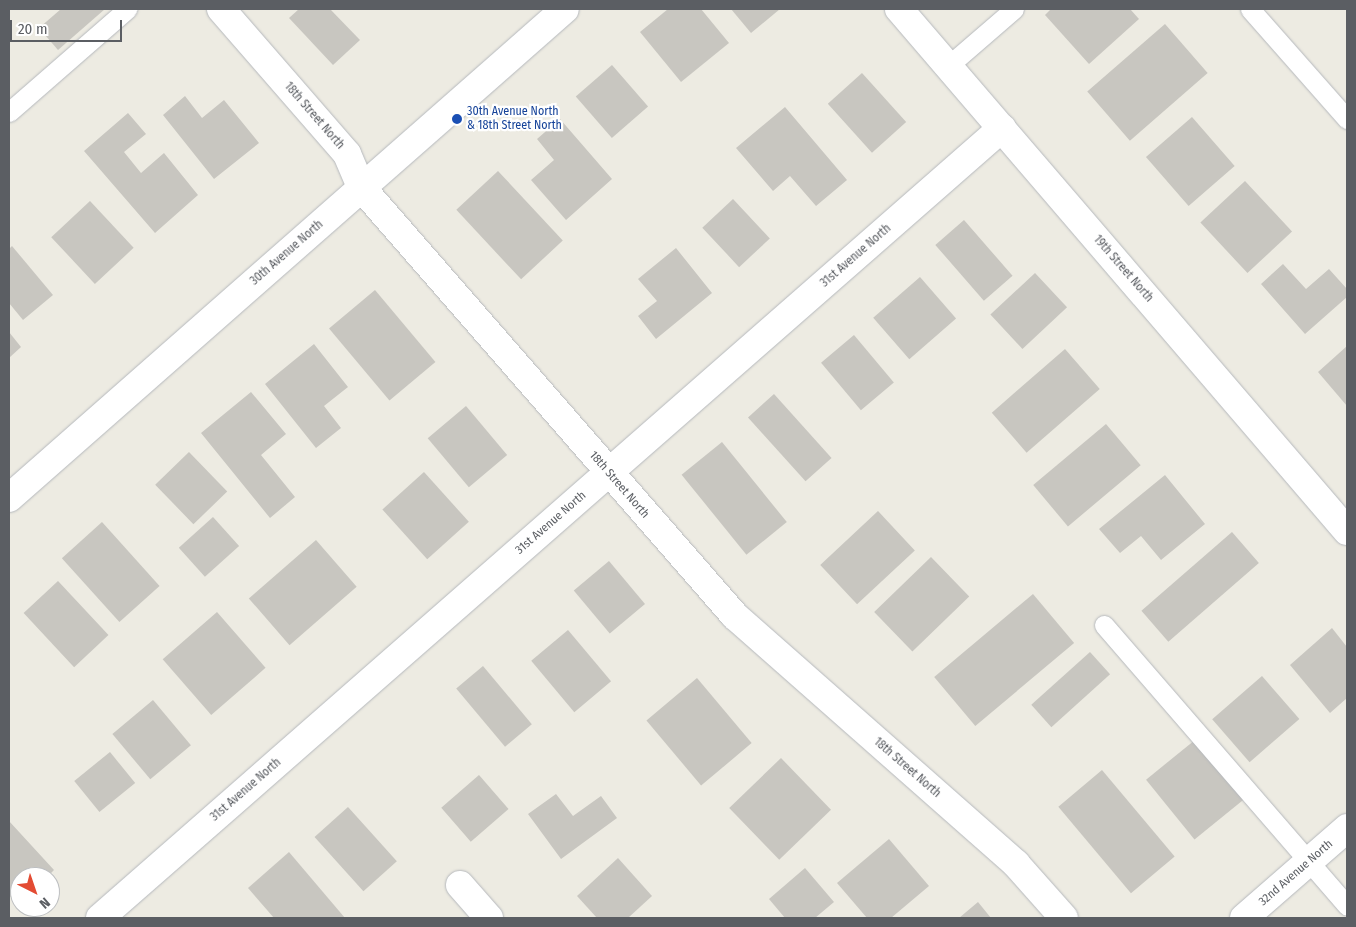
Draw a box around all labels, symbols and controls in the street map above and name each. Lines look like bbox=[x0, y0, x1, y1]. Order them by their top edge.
scale bar bbox=[12, 10, 125, 42]
text: 20 m bbox=[18, 20, 48, 38]
street label: 18th Street North bbox=[281, 80, 347, 152]
place label: 30th Avenue North & 18th Street North bbox=[467, 105, 562, 133]
marker: 30th Avenue North & 18th Street North bbox=[451, 113, 463, 125]
street label: 30th Avenue North bbox=[248, 218, 326, 288]
street label: 31st Avenue North bbox=[818, 222, 894, 290]
street label: 19th Street North bbox=[1090, 233, 1156, 305]
street label: 18th Street North bbox=[586, 449, 652, 521]
street label: 31st Avenue North bbox=[513, 489, 589, 557]
street label: 18th Street North bbox=[871, 735, 943, 801]
street label: 31st Avenue North bbox=[208, 756, 284, 824]
street label: 32nd Avenue North bbox=[1256, 837, 1336, 909]
north arrow bbox=[10, 867, 60, 917]
text: N bbox=[36, 894, 53, 912]

